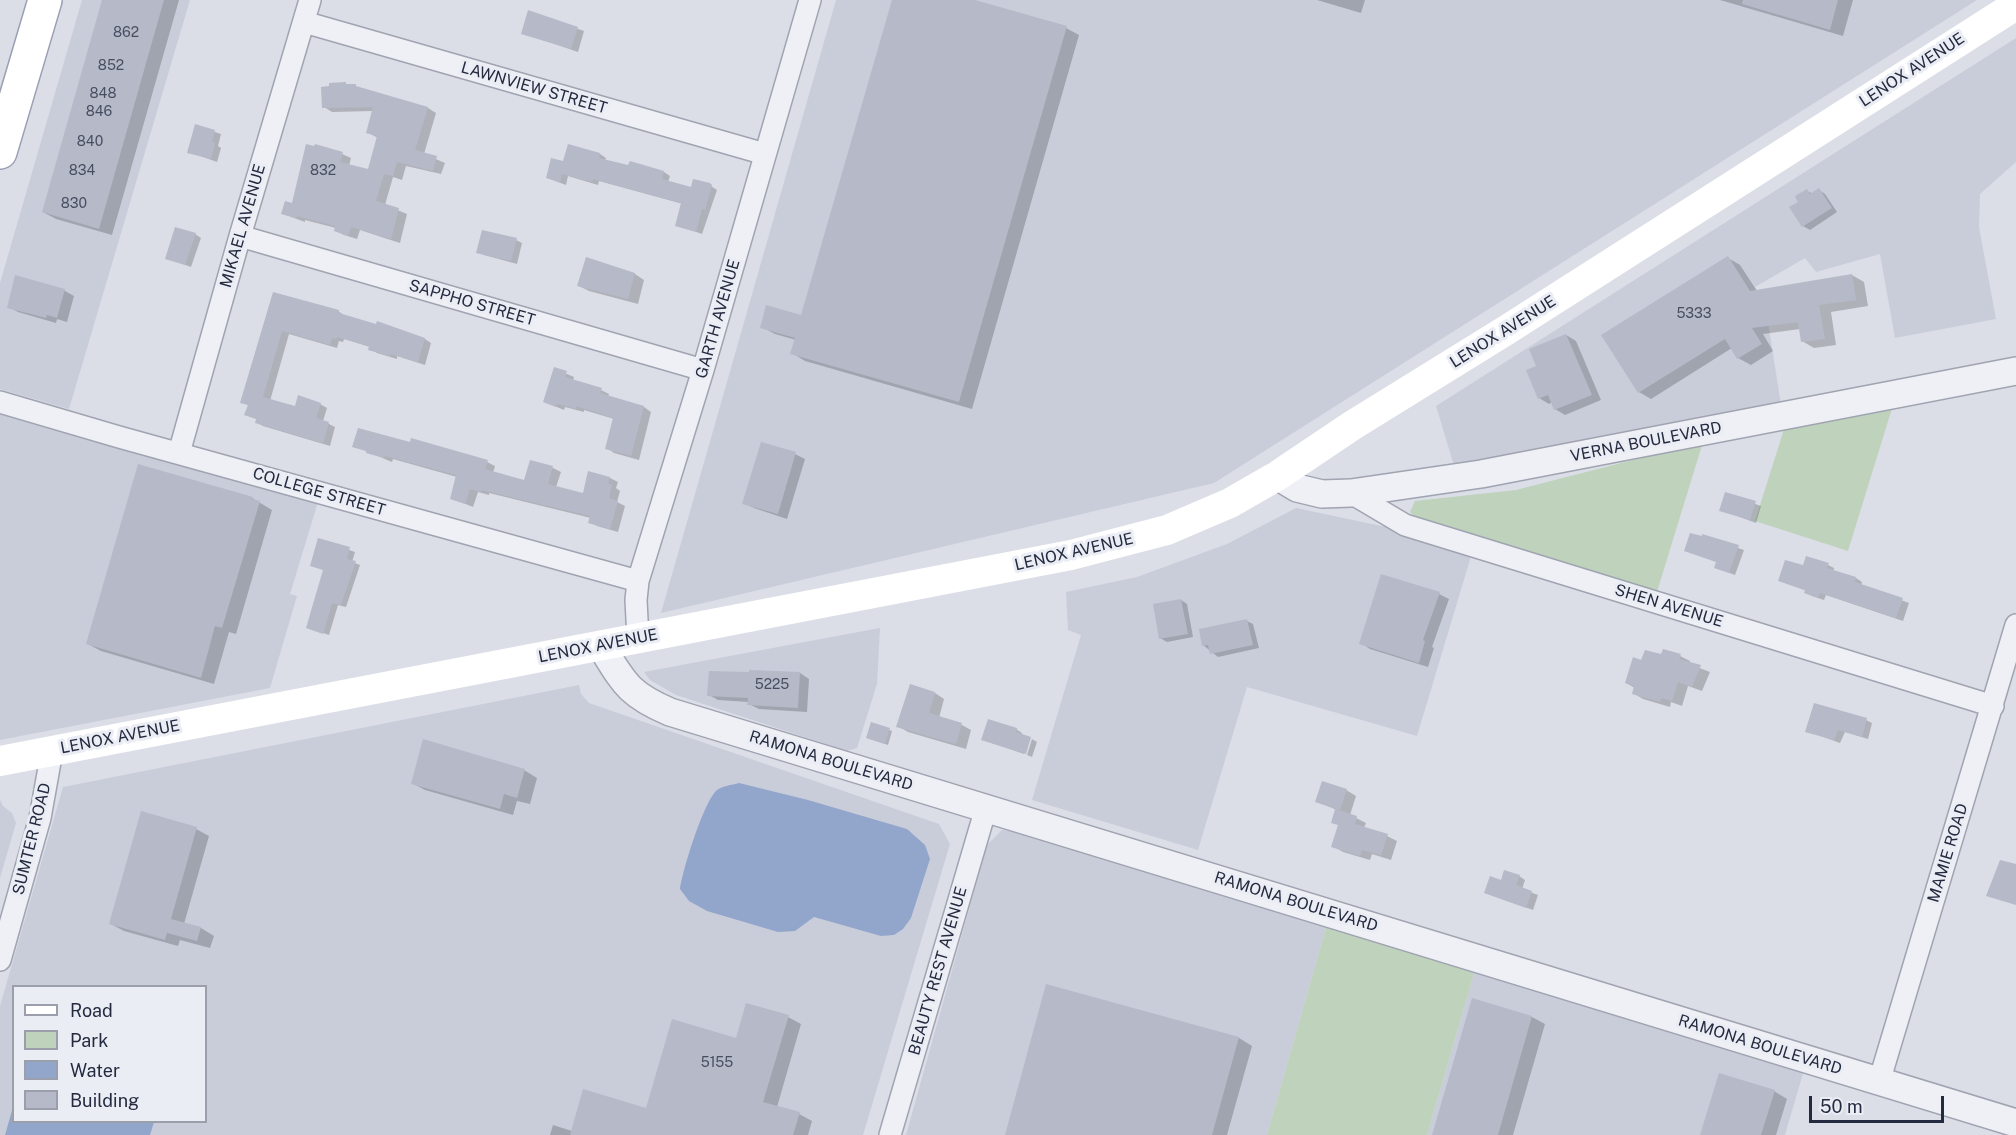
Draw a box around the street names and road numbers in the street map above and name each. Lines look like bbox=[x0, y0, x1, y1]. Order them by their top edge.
street label: LENOX AVENUE bbox=[1856, 29, 1968, 111]
street label: LAWNVIEW STREET bbox=[459, 58, 609, 118]
street label: MIKAEL AVENUE bbox=[216, 162, 270, 290]
street label: GARTH AVENUE bbox=[692, 257, 744, 381]
street label: SAPPHO STREET bbox=[407, 276, 537, 330]
street label: LENOX AVENUE bbox=[1446, 292, 1560, 372]
street label: VERNA BOULEVARD bbox=[1569, 418, 1723, 466]
street label: COLLEGE STREET bbox=[250, 464, 388, 520]
street label: LENOX AVENUE bbox=[1013, 529, 1135, 575]
street label: SHEN AVENUE bbox=[1612, 580, 1726, 632]
street label: LENOX AVENUE bbox=[537, 625, 659, 667]
street label: LENOX AVENUE bbox=[59, 716, 181, 758]
street label: RAMONA BOULEVARD bbox=[747, 727, 915, 795]
street label: SUMTER ROAD bbox=[9, 781, 55, 897]
street label: MAMIE ROAD bbox=[1924, 801, 1972, 905]
street label: RAMONA BOULEVARD bbox=[1212, 868, 1380, 936]
street label: BEAUTY REST AVENUE bbox=[905, 884, 971, 1058]
street label: RAMONA BOULEVARD bbox=[1676, 1011, 1844, 1079]

